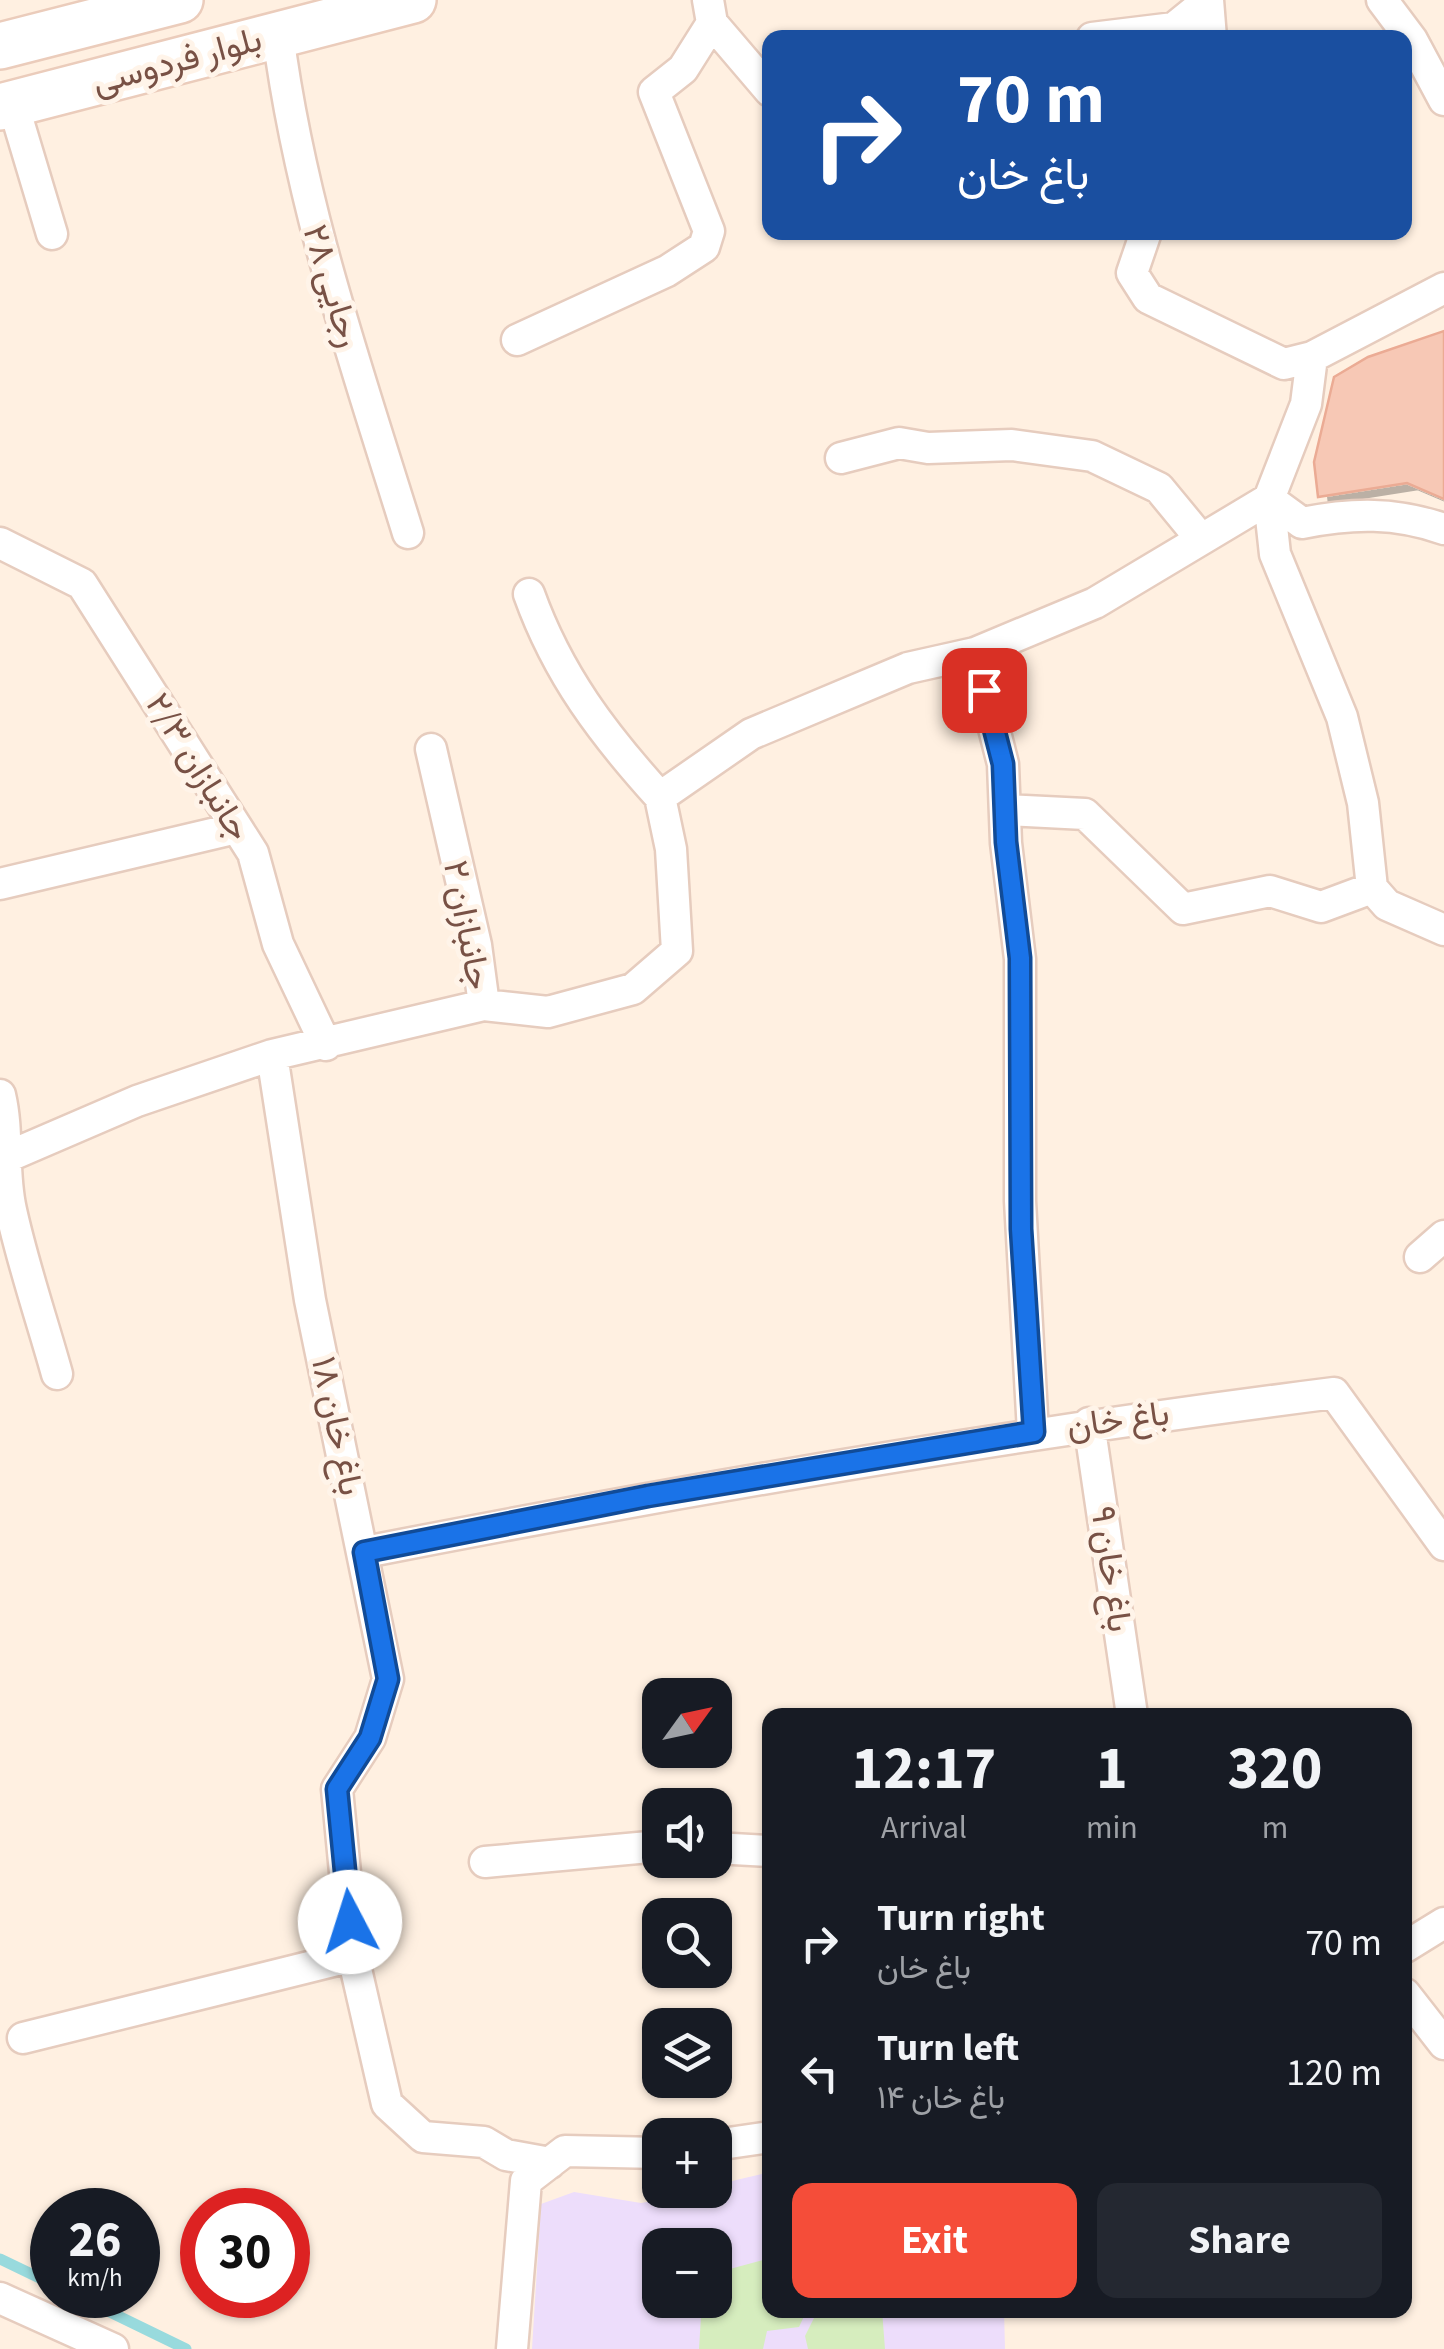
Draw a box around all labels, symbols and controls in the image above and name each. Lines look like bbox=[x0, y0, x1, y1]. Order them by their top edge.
street label: بلوار فردوسی bbox=[87, 14, 267, 108]
text: 70 m bbox=[957, 50, 1105, 150]
icon: right bbox=[792, 70, 922, 200]
text: باغ خان bbox=[957, 143, 1089, 207]
street label: رجایی ۲۸ bbox=[290, 218, 374, 354]
pin bbox=[942, 648, 1027, 733]
icon: arrive bbox=[957, 663, 1012, 718]
street label: جانبازان ۲/۳ bbox=[133, 683, 263, 851]
street label: جانبازان ۲ bbox=[430, 856, 504, 994]
street label: باغ خان ۱۸ bbox=[298, 1352, 376, 1500]
street label: باغ خان bbox=[1064, 1388, 1172, 1452]
street label: باغ خان ۹ bbox=[1077, 1503, 1145, 1635]
north arrow bbox=[642, 1678, 732, 1768]
map controls bbox=[642, 1678, 732, 2318]
text: 12:17 bbox=[852, 1727, 996, 1812]
text: 1 bbox=[1096, 1727, 1128, 1812]
text: 320 bbox=[1227, 1727, 1322, 1812]
button: sound bbox=[642, 1788, 732, 1878]
text: Arrival bbox=[881, 1805, 967, 1851]
text: min bbox=[1086, 1805, 1138, 1851]
text: m bbox=[1262, 1805, 1288, 1851]
position arrow bbox=[298, 1870, 402, 1974]
text: Turn right bbox=[877, 1891, 1045, 1945]
button: search bbox=[642, 1898, 732, 1988]
icon: right bbox=[792, 1916, 847, 1971]
text: 70 m bbox=[1305, 1916, 1382, 1970]
text: باغ خان bbox=[877, 1945, 971, 1991]
button: layers bbox=[642, 2008, 732, 2098]
text: Turn left bbox=[877, 2021, 1019, 2075]
icon: left bbox=[792, 2046, 847, 2101]
text: 120 m bbox=[1286, 2046, 1382, 2100]
text: باغ خان ۱۴ bbox=[877, 2075, 1005, 2121]
button: + bbox=[642, 2118, 732, 2208]
button: Exit bbox=[792, 2183, 1077, 2298]
button: Share bbox=[1097, 2183, 1382, 2298]
speed limit sign: 30 bbox=[180, 2188, 310, 2318]
text: 26 bbox=[69, 2205, 121, 2276]
button: − bbox=[642, 2228, 732, 2318]
text: km/h bbox=[67, 2260, 123, 2296]

